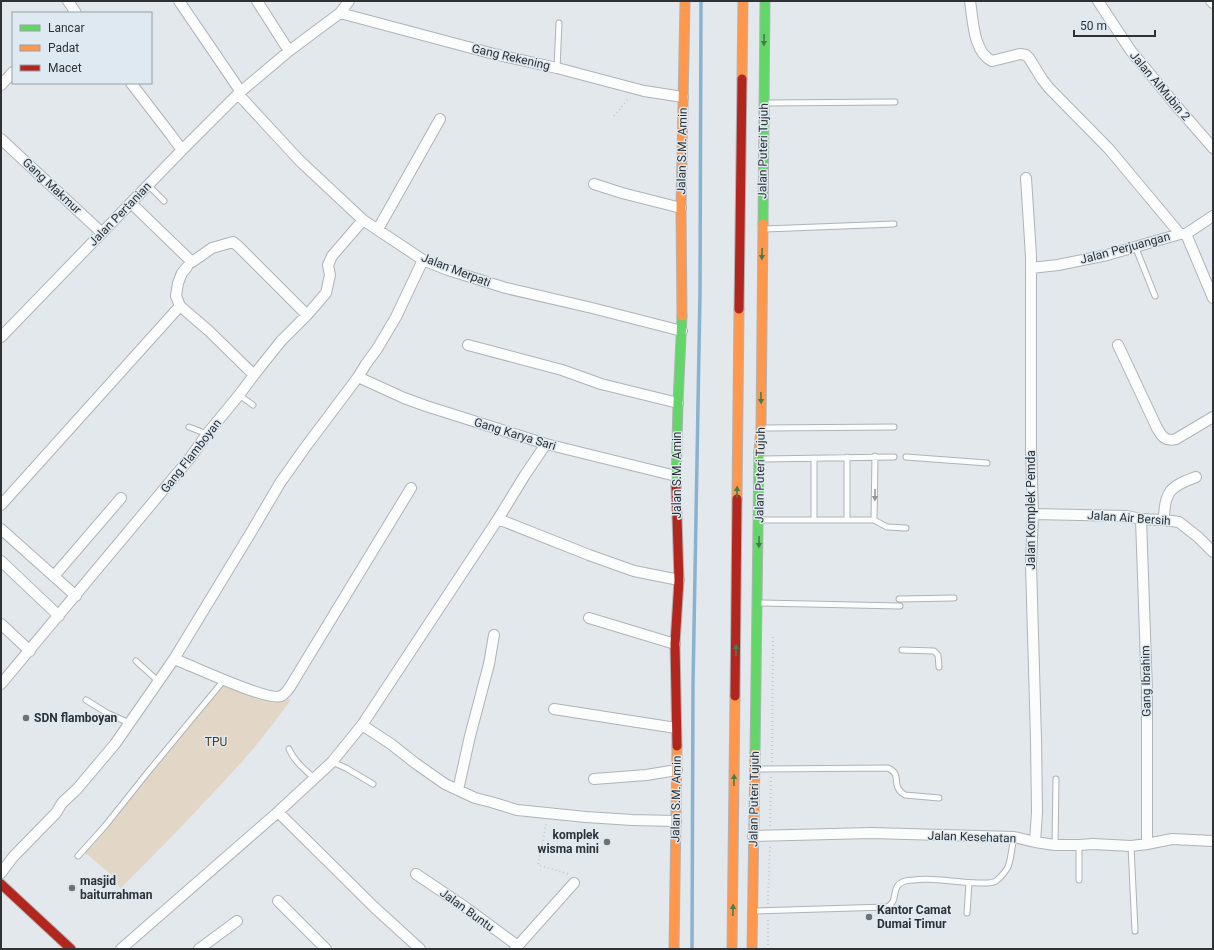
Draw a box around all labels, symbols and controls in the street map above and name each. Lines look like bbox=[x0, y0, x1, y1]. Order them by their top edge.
legend bbox=[12, 12, 152, 84]
scale bar bbox=[1074, 12, 1155, 38]
text: 50 m bbox=[1080, 19, 1107, 33]
text: Lancar bbox=[48, 21, 85, 35]
one-way arrow bbox=[761, 34, 768, 46]
text: Padat bbox=[48, 41, 79, 55]
street label: Gang Rekening bbox=[470, 41, 552, 73]
street label: Jalan AlMubin 2 bbox=[1127, 49, 1193, 124]
text: Macet bbox=[48, 61, 82, 75]
street label: Jalan Puteri Tujuh bbox=[755, 103, 771, 199]
street label: Jalan S.M. Amin bbox=[674, 107, 690, 195]
street label: Gang Makmur bbox=[20, 155, 84, 217]
street label: Jalan Pertanian bbox=[86, 179, 154, 249]
street label: Jalan Perjuangan bbox=[1078, 229, 1172, 267]
one-way arrow bbox=[759, 248, 765, 261]
street label: Jalan Merpati bbox=[419, 250, 493, 290]
one-way arrow bbox=[758, 392, 764, 405]
street label: Gang Karya Sari bbox=[472, 415, 558, 453]
street label: Gang Flamboyan bbox=[158, 416, 224, 496]
street label: Jalan Puteri Tujuh bbox=[752, 427, 768, 523]
street label: Jalan S.M. Amin bbox=[670, 432, 684, 519]
street label: Jalan Komplek Pemda bbox=[1024, 450, 1038, 570]
one-way arrow bbox=[734, 485, 740, 498]
one-way arrow bbox=[872, 489, 878, 502]
street label: Jalan Air Bersih bbox=[1087, 508, 1171, 528]
one-way arrow bbox=[756, 536, 762, 549]
one-way arrow bbox=[732, 644, 739, 656]
street label: Gang Ibrahim bbox=[1138, 645, 1154, 717]
place label: SDN flamboyan bbox=[34, 711, 118, 725]
marker: SDN flamboyan bbox=[21, 713, 31, 723]
park label: TPU bbox=[205, 735, 227, 749]
street label: Jalan Puteri Tujuh bbox=[746, 751, 762, 847]
street label: Jalan S.M. Amin bbox=[668, 755, 684, 843]
one-way arrow bbox=[731, 773, 737, 786]
place label: komplek wisma mini bbox=[538, 828, 600, 856]
street label: Jalan Kesehatan bbox=[927, 828, 1017, 846]
marker: komplek wisma mini bbox=[602, 837, 612, 847]
place label: masjid baiturrahman bbox=[80, 874, 153, 902]
marker: masjid baiturrahman bbox=[67, 883, 77, 893]
street label: Jalan Buntu bbox=[437, 886, 497, 934]
place label: Kantor Camat Dumai Timur bbox=[877, 903, 951, 931]
one-way arrow bbox=[729, 904, 736, 916]
marker: Kantor Camat Dumai Timur bbox=[864, 912, 874, 922]

